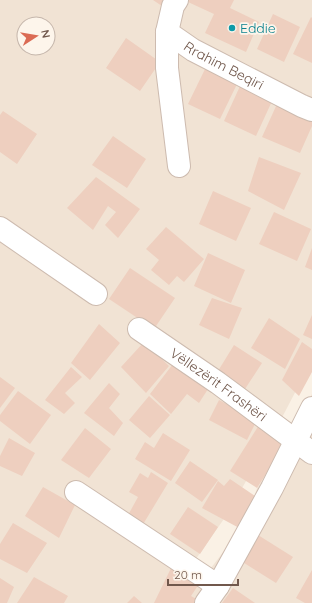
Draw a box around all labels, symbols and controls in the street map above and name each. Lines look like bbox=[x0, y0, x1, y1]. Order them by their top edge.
north arrow bbox=[16, 16, 56, 56]
place label: Eddie bbox=[240, 19, 276, 37]
marker: Eddie bbox=[227, 23, 237, 33]
text: N bbox=[38, 29, 53, 39]
street label: Rrahim Beqiri bbox=[180, 37, 267, 94]
street label: Vëllezërit Frashëri bbox=[167, 344, 271, 425]
scale bar bbox=[168, 561, 238, 587]
text: 20 m bbox=[174, 567, 202, 582]

